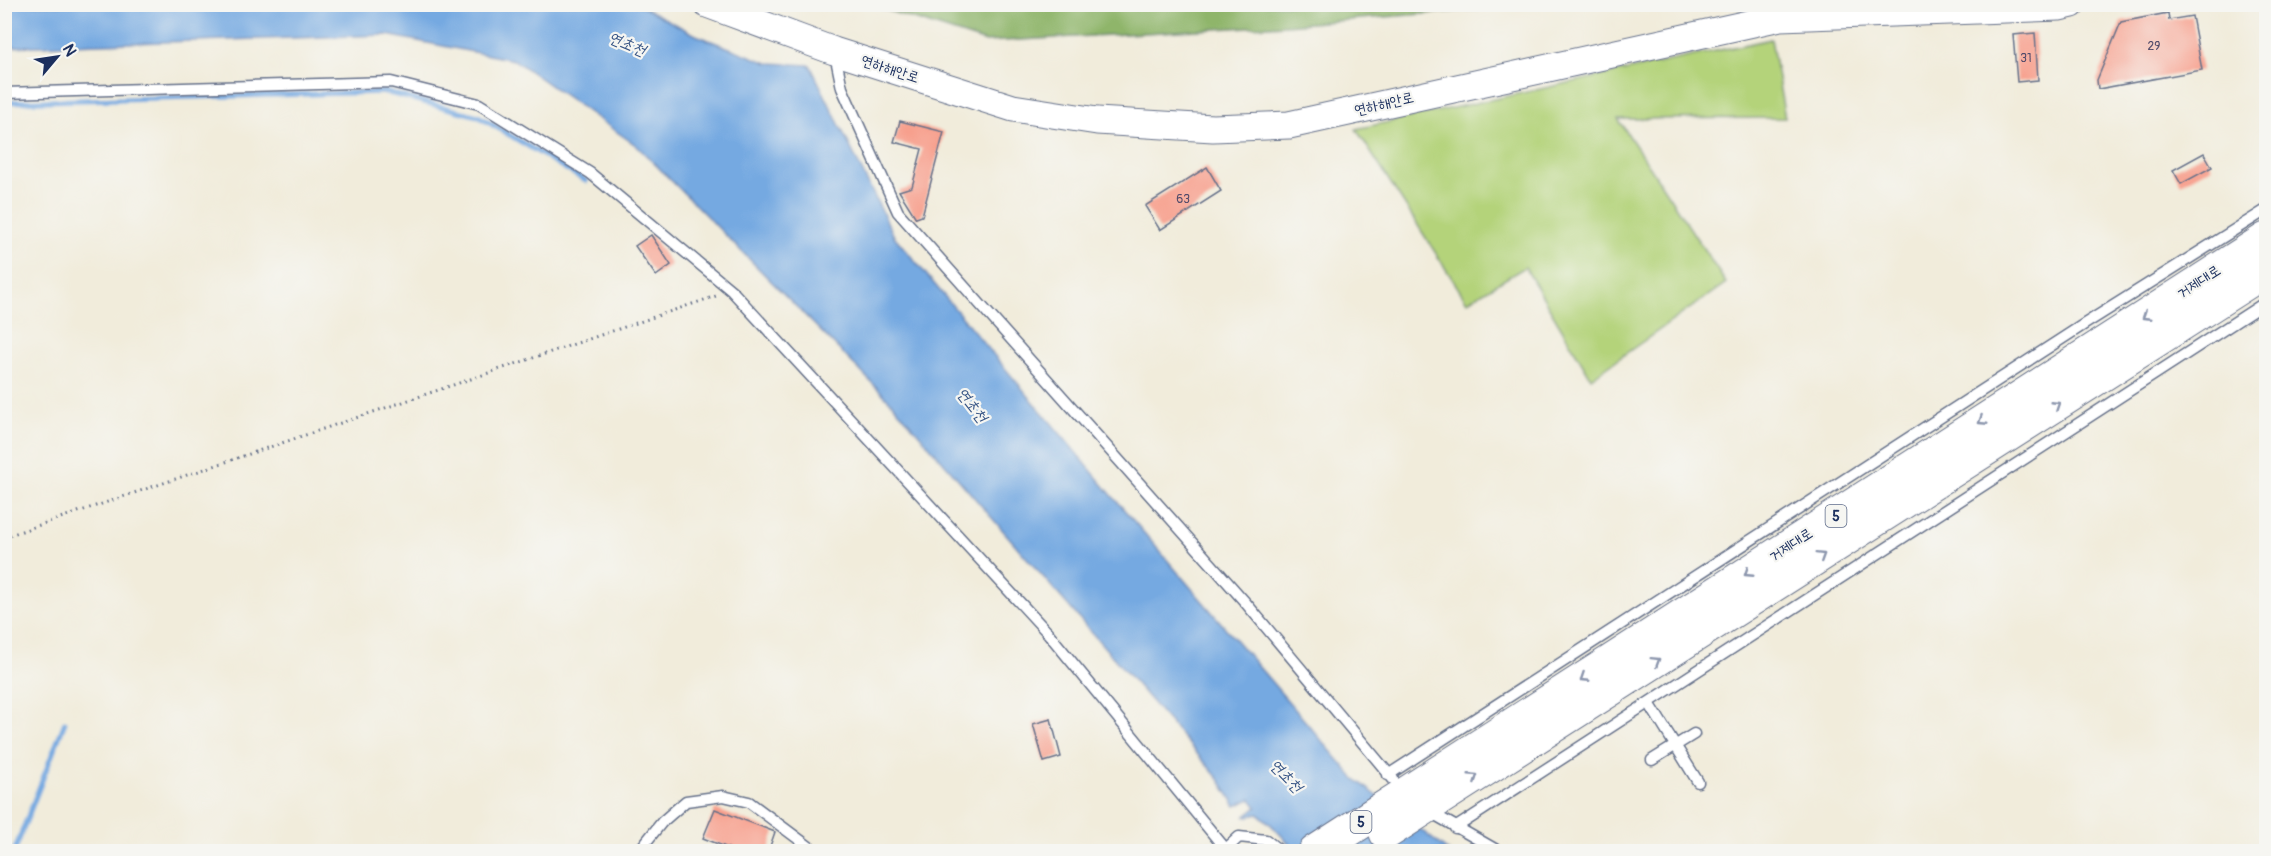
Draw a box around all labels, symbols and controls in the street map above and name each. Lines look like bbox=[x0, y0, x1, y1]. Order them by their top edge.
north arrow bbox=[27, 27, 87, 87]
water label: 연초천 bbox=[605, 27, 651, 62]
house number: 29 bbox=[2148, 39, 2160, 54]
text: N bbox=[58, 41, 81, 60]
street label: 연하해안로 bbox=[858, 51, 922, 87]
house number: 31 bbox=[2020, 51, 2032, 66]
street label: 연하해안로 bbox=[1352, 88, 1416, 120]
house number: 63 bbox=[1176, 192, 1190, 207]
street label: 거제대로 bbox=[2174, 261, 2224, 303]
one-way arrow bbox=[2142, 309, 2153, 320]
water label: 연초천 bbox=[952, 384, 993, 428]
one-way arrow bbox=[2050, 401, 2060, 413]
one-way arrow bbox=[1978, 414, 1989, 425]
road number: 5 bbox=[1826, 505, 1846, 527]
street label: 거제대로 bbox=[1766, 524, 1816, 566]
one-way arrow bbox=[1814, 552, 1825, 563]
one-way arrow bbox=[1744, 565, 1754, 577]
one-way arrow bbox=[1650, 657, 1661, 668]
one-way arrow bbox=[1580, 671, 1590, 683]
water label: 연초천 bbox=[1265, 755, 1308, 798]
one-way arrow bbox=[1468, 772, 1478, 784]
road number: 5 bbox=[1350, 811, 1372, 833]

